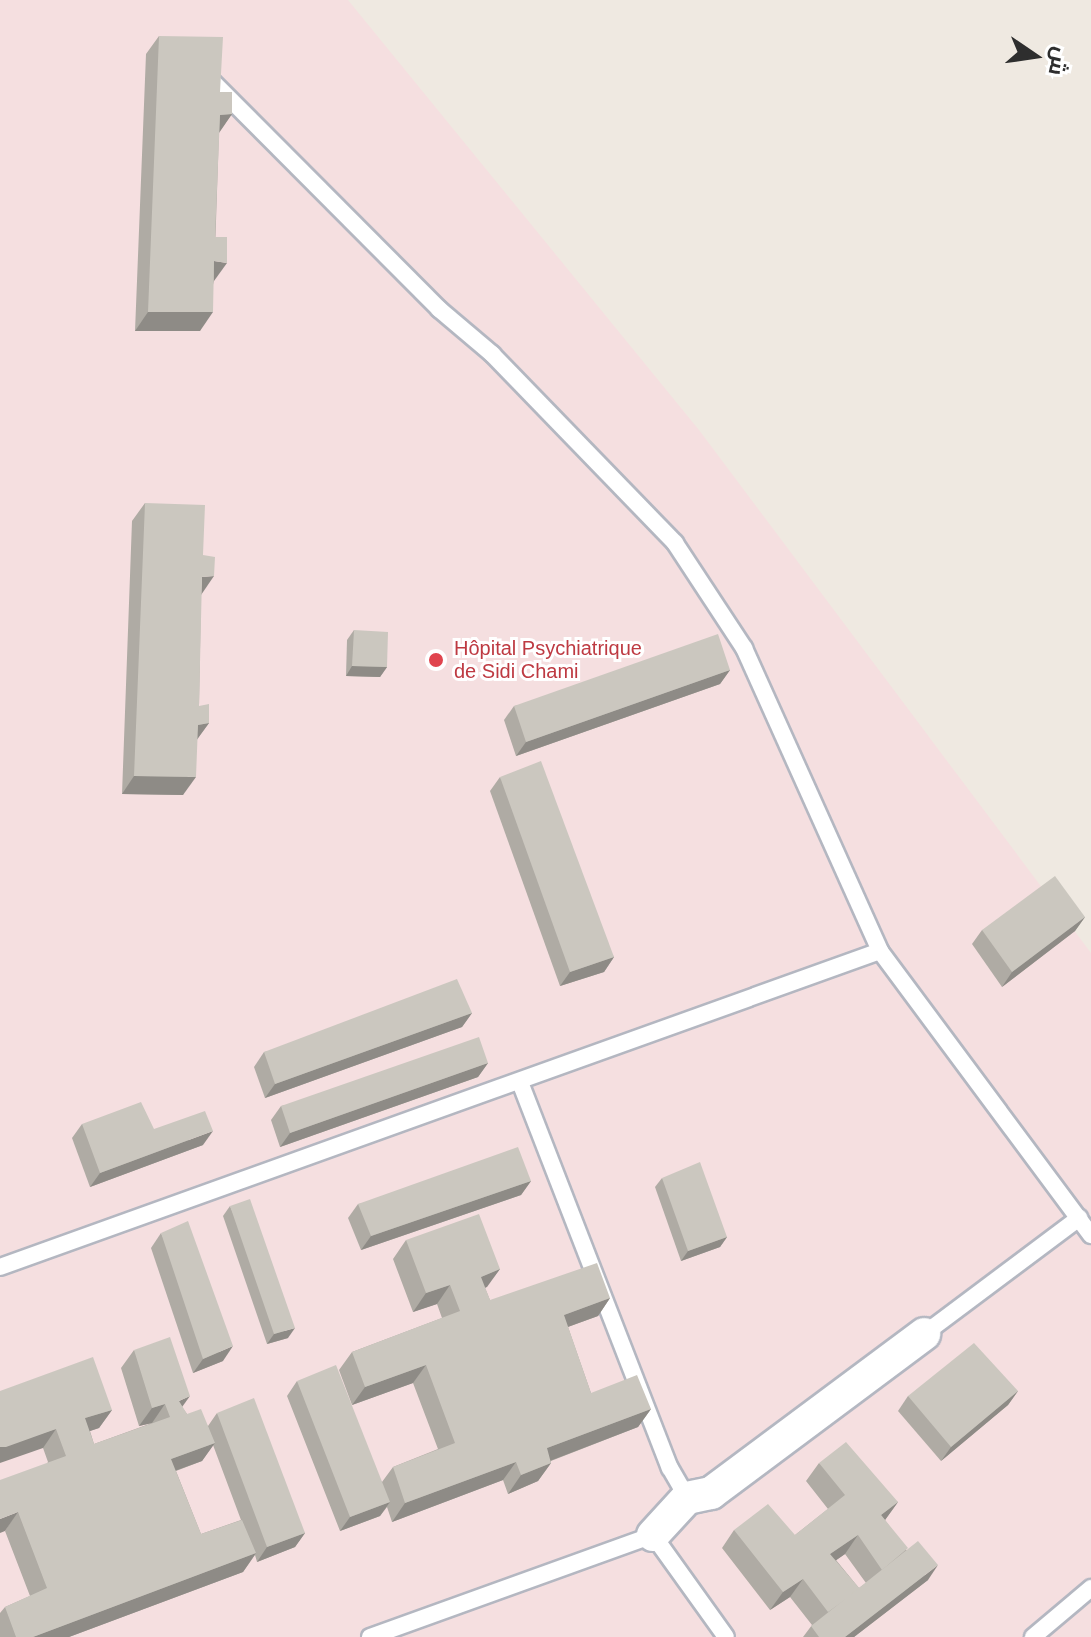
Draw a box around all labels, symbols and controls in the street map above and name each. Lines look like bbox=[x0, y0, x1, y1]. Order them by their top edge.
north arrow bbox=[995, 16, 1075, 96]
text: ش bbox=[1044, 45, 1074, 78]
place label: Hôpital Psychiatrique de Sidi Chami bbox=[454, 636, 642, 683]
marker: Hôpital Psychiatrique de Sidi Chami bbox=[425, 649, 447, 671]

